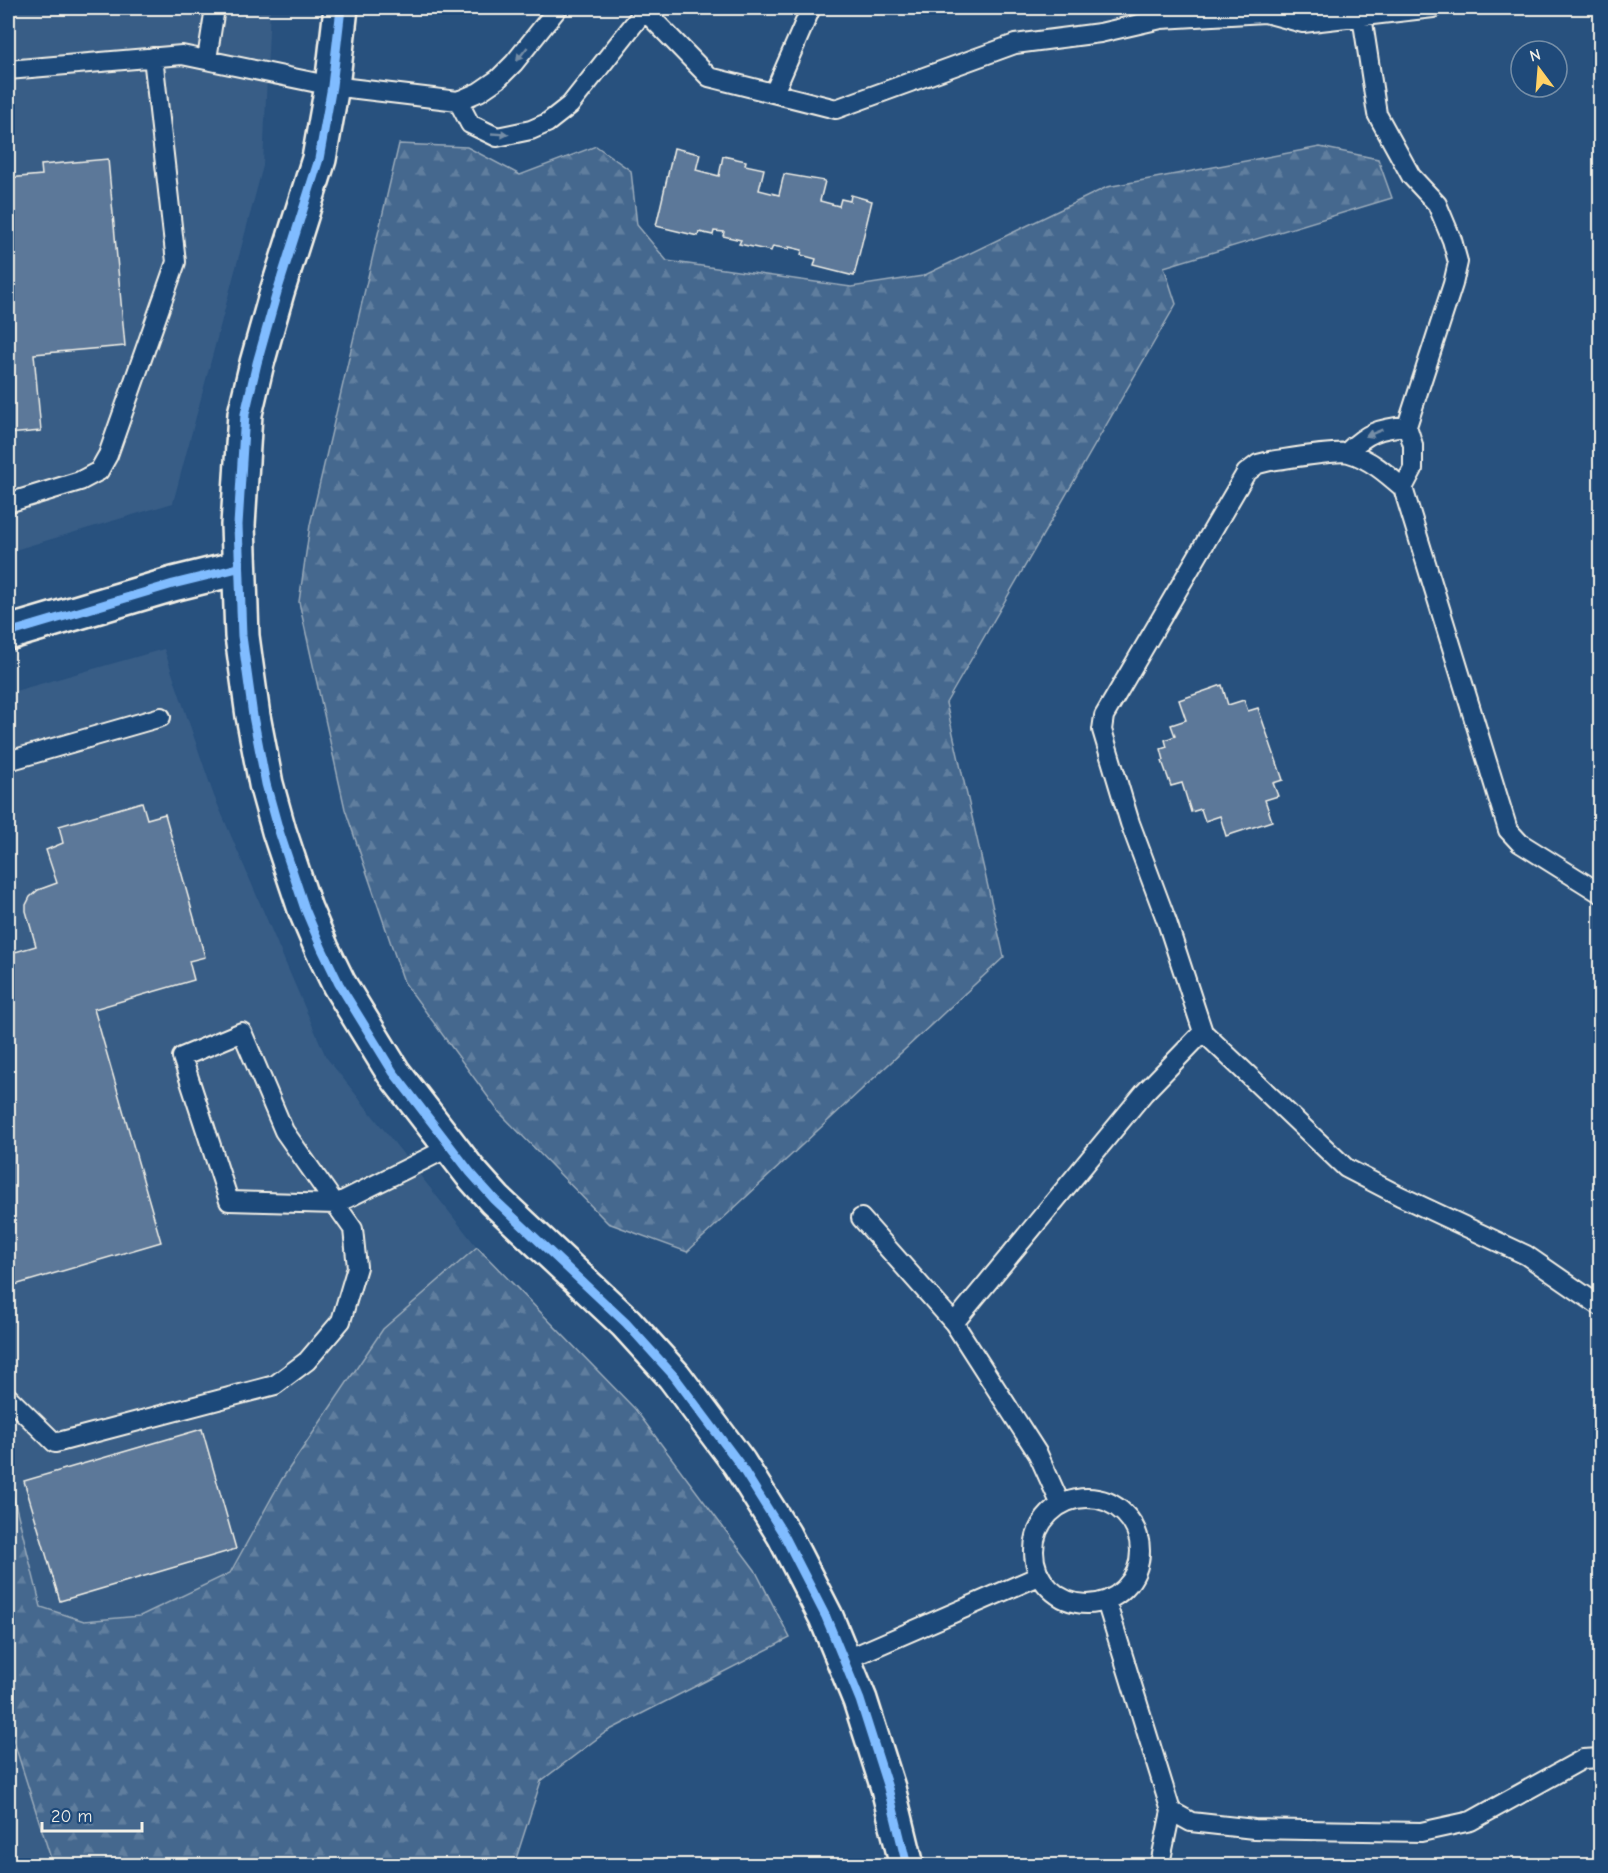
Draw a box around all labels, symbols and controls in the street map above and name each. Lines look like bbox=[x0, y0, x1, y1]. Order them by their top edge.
north arrow bbox=[1509, 39, 1569, 99]
text: N bbox=[1528, 45, 1543, 66]
one-way arrow bbox=[516, 46, 528, 61]
one-way arrow bbox=[491, 130, 510, 139]
one-way arrow bbox=[1365, 429, 1383, 438]
scale bar bbox=[42, 1795, 142, 1833]
text: 20 m bbox=[51, 1806, 92, 1827]

